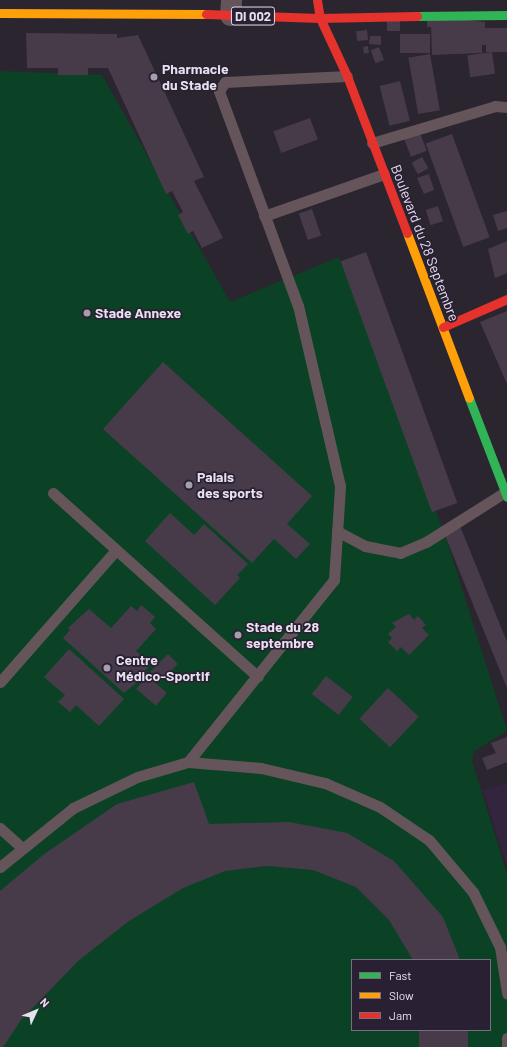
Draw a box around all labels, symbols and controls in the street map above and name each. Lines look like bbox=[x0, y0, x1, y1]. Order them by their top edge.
road number: DI 002 bbox=[230, 5, 276, 27]
place label: Pharmacie du Stade bbox=[162, 61, 229, 94]
marker: Pharmacie du Stade bbox=[149, 72, 159, 82]
street label: Boulevard du 28 Septembre bbox=[387, 162, 463, 324]
place label: Stade Annexe bbox=[95, 305, 181, 321]
marker: Stade Annexe bbox=[82, 308, 92, 318]
place label: Palais des sports bbox=[197, 469, 263, 502]
marker: Palais des sports bbox=[184, 480, 194, 490]
place label: Stade du 28 septembre bbox=[246, 619, 319, 652]
marker: Stade du 28 septembre bbox=[233, 630, 243, 640]
place label: Centre Médico-Sportif bbox=[116, 652, 210, 684]
marker: Centre Médico-Sportif bbox=[101, 662, 113, 674]
legend bbox=[351, 959, 491, 1031]
text: Fast bbox=[389, 968, 412, 982]
text: Slow bbox=[389, 988, 414, 1002]
north arrow bbox=[16, 991, 56, 1031]
text: N bbox=[38, 995, 52, 1009]
text: Jam bbox=[389, 1008, 412, 1022]

